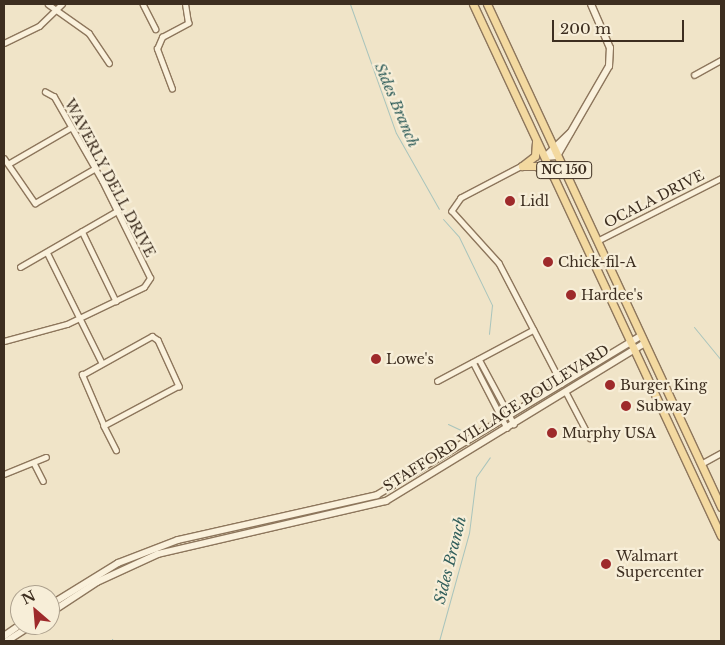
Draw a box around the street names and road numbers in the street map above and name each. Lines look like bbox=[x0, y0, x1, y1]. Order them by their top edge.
street label: WAVERLY DELL DRIVE bbox=[61, 96, 159, 260]
road number: NC 150 bbox=[535, 160, 593, 180]
street label: OCALA DRIVE bbox=[601, 166, 707, 232]
street label: STAFFORD VILLAGE BOULEVARD bbox=[380, 341, 612, 495]

